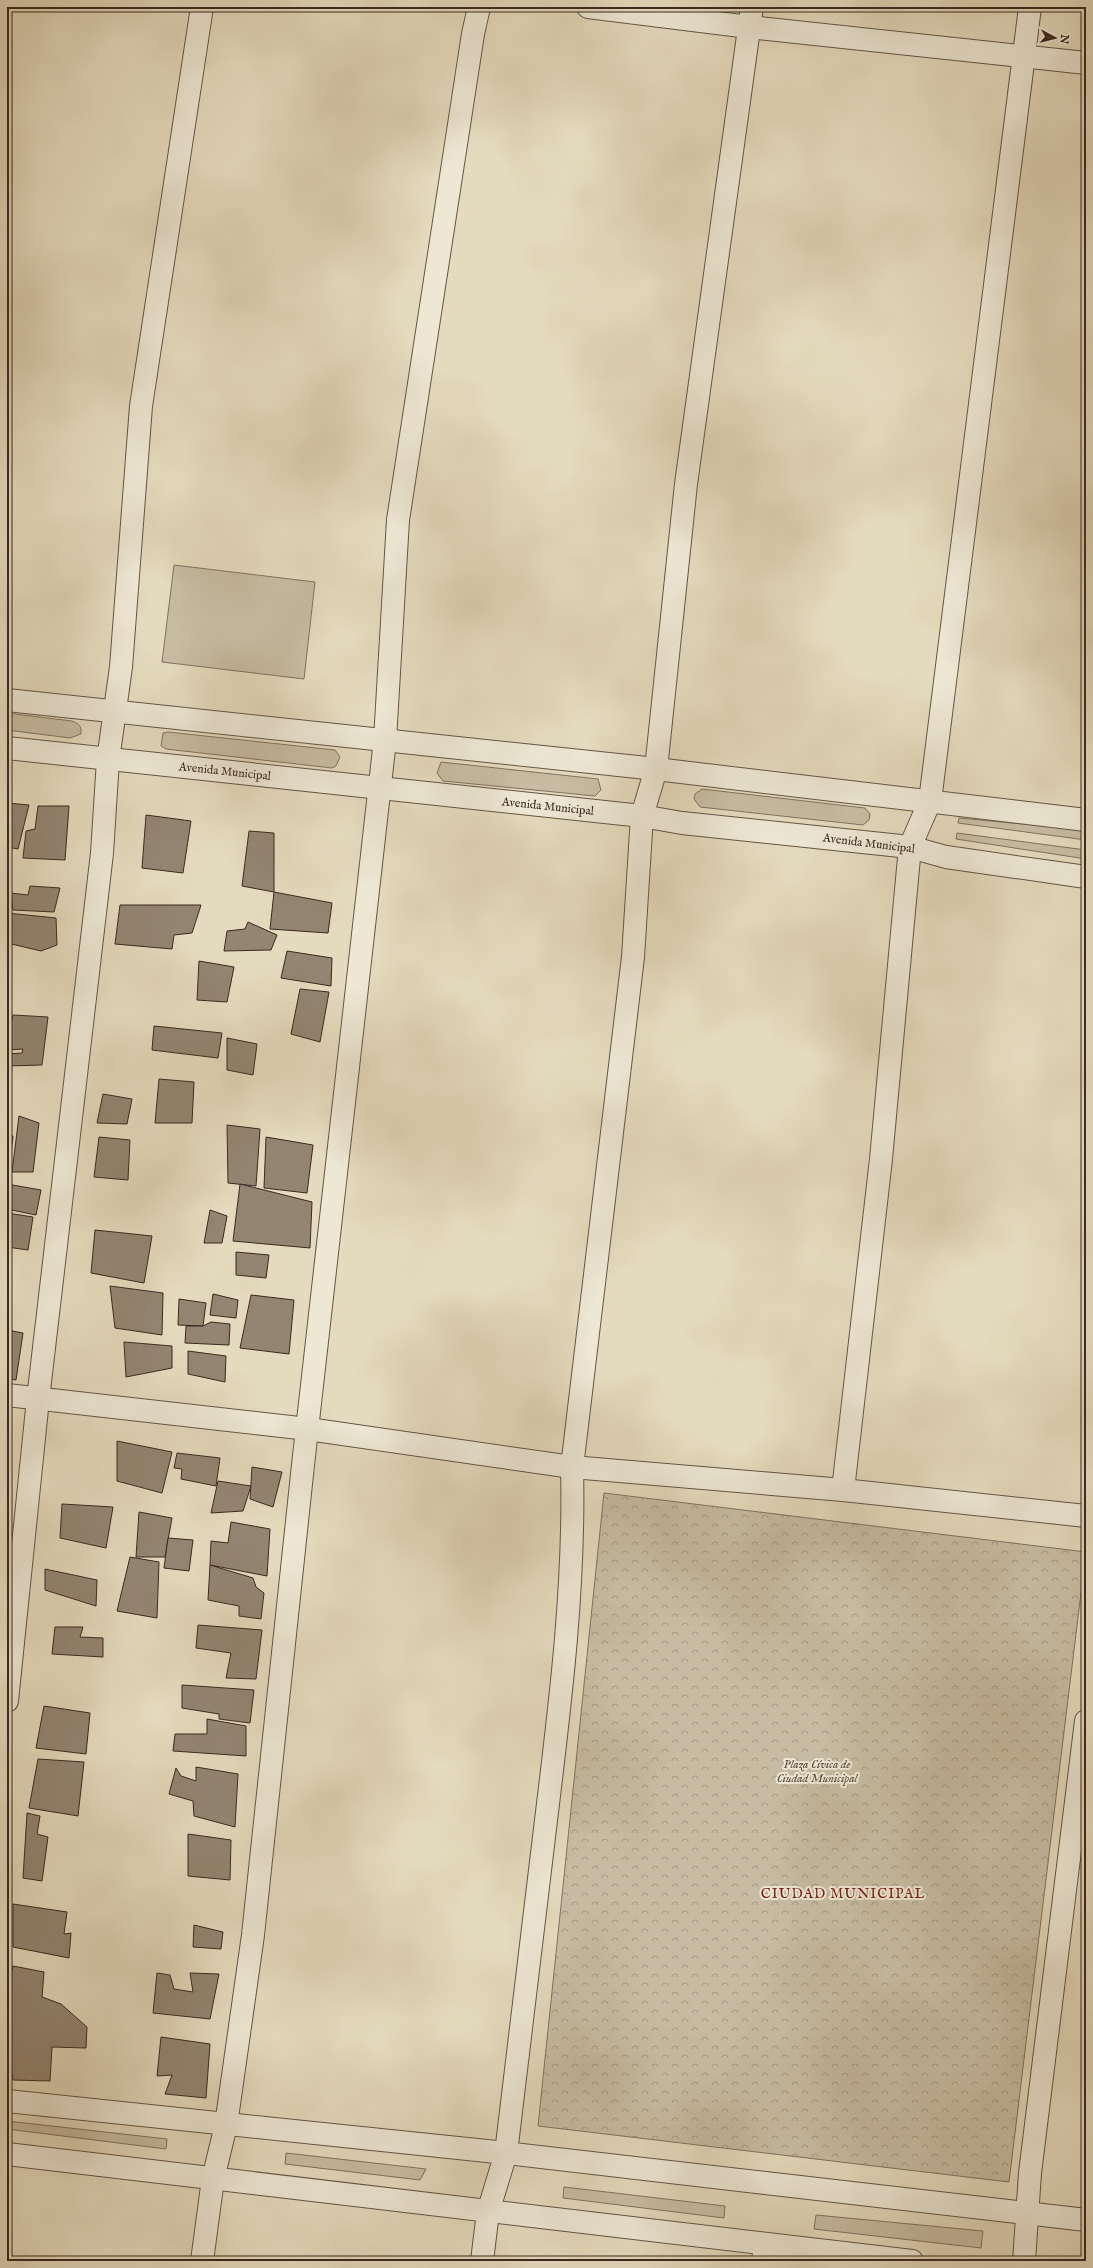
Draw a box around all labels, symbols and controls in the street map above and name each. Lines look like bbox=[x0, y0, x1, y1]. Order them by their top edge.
north arrow bbox=[1035, 18, 1075, 58]
text: N bbox=[1056, 33, 1072, 45]
street label: Avenida Municipal bbox=[177, 759, 272, 785]
street label: Avenida Municipal bbox=[500, 794, 595, 820]
street label: Avenida Municipal bbox=[821, 830, 917, 858]
park label: Plaza Cívica de Ciudad Municipal bbox=[777, 1757, 858, 1786]
district label: CIUDAD MUNICIPAL bbox=[761, 1885, 925, 1903]

